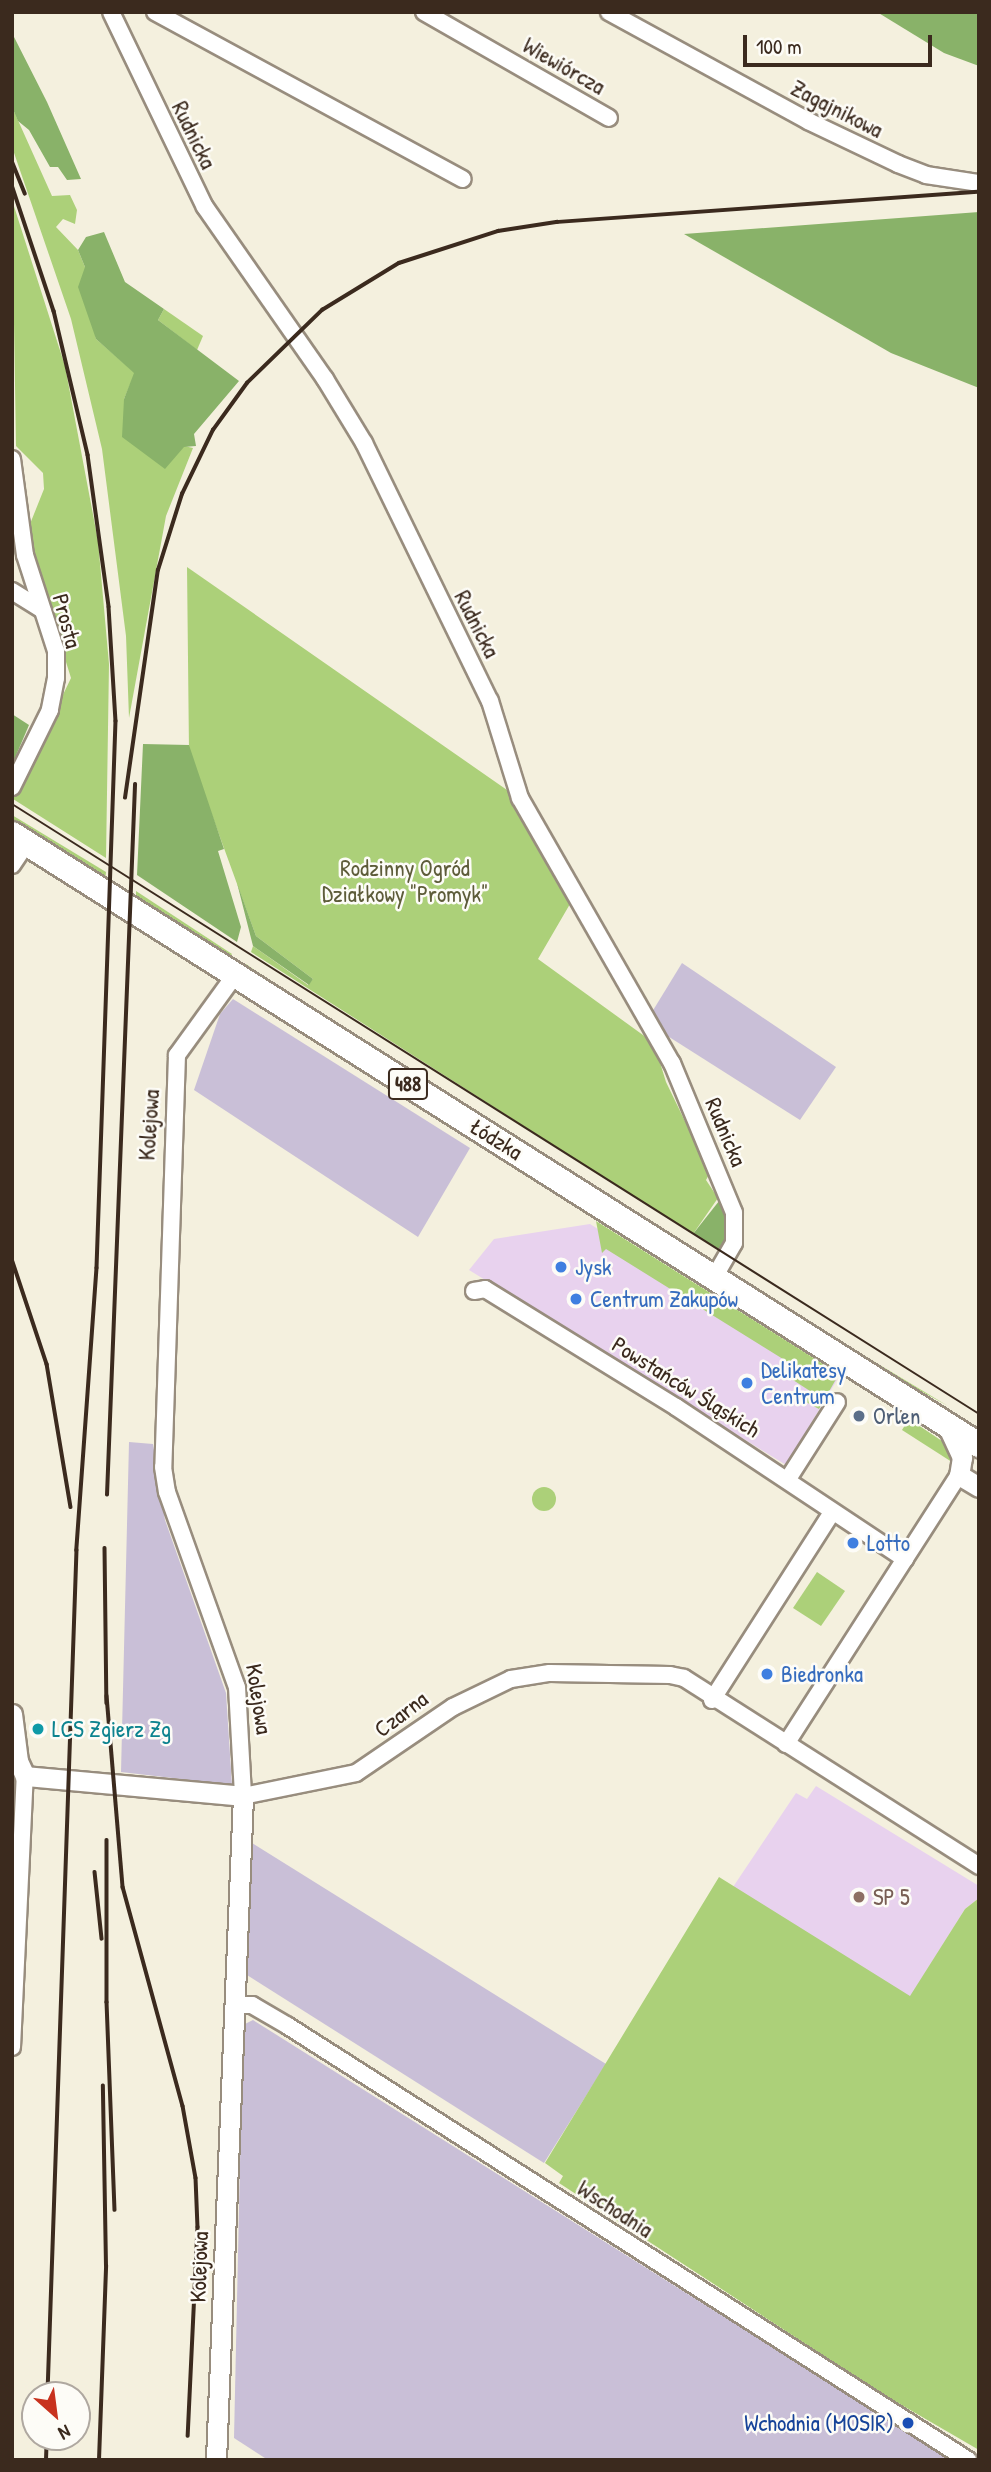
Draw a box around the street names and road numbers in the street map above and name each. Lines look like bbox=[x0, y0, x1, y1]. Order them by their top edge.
street label: Wiewiórcza bbox=[518, 32, 610, 100]
street label: Zagajnikowa bbox=[786, 74, 888, 144]
street label: Rudnicka bbox=[166, 97, 222, 173]
street label: Rudnicka bbox=[448, 586, 506, 662]
street label: Prosta bbox=[47, 591, 87, 651]
road number: 488 bbox=[387, 1066, 429, 1102]
street label: Kolejowa bbox=[133, 1089, 165, 1161]
street label: Rudnicka bbox=[699, 1094, 753, 1170]
street label: Łódzka bbox=[465, 1112, 527, 1166]
street label: Powstańców Śląskich bbox=[607, 1330, 765, 1444]
street label: Kolejowa bbox=[240, 1662, 278, 1736]
street label: Czarna bbox=[369, 1685, 433, 1743]
street label: Wschodnia bbox=[572, 2174, 658, 2244]
street label: Kolejowa bbox=[184, 2231, 214, 2303]

